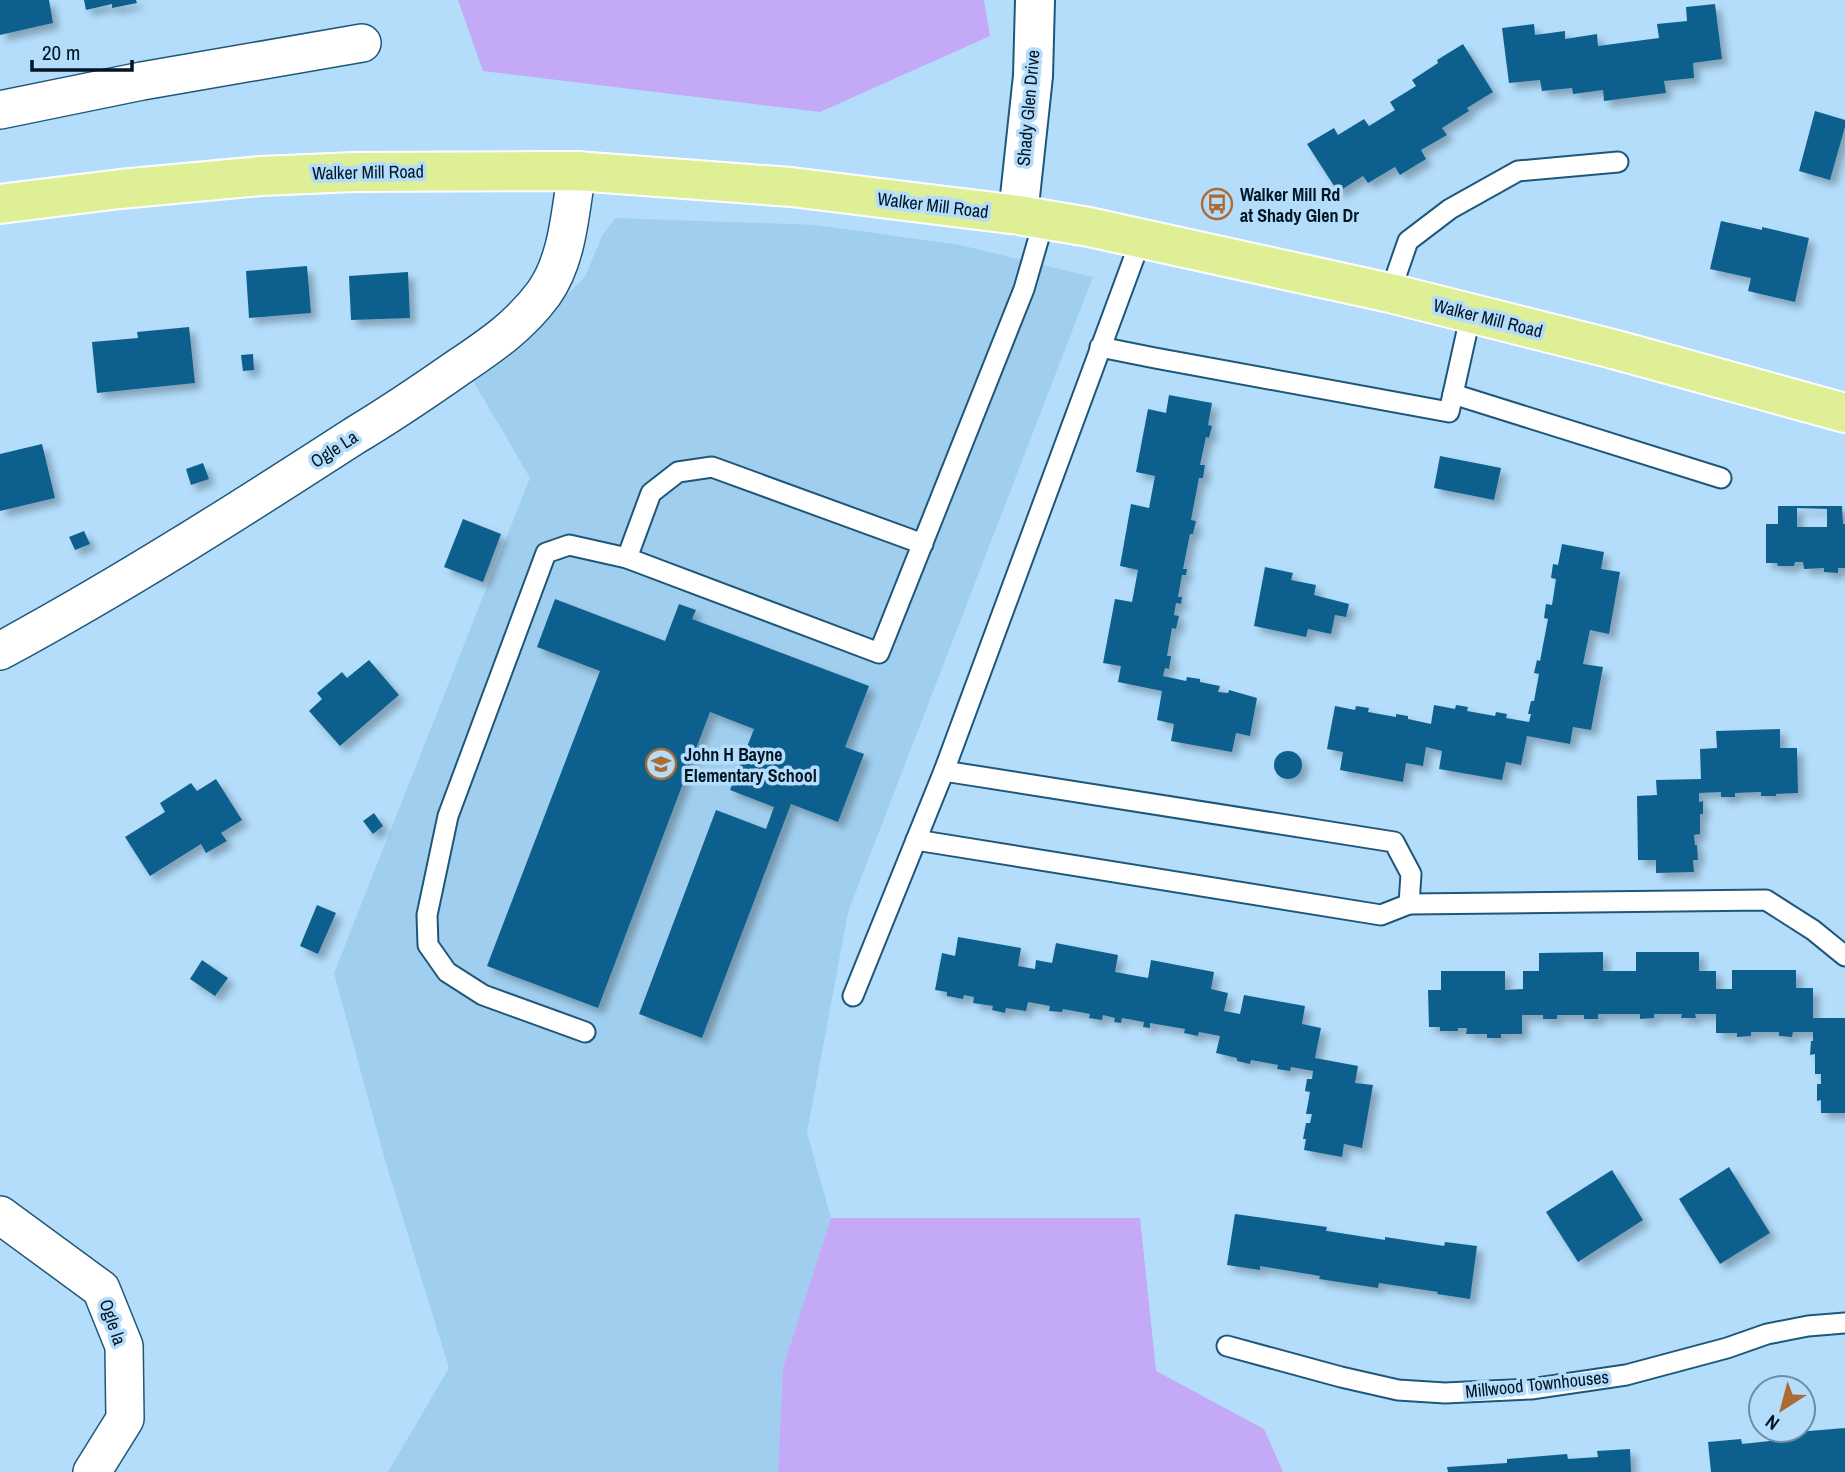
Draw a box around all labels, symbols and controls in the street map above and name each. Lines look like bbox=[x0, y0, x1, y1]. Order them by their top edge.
scale bar bbox=[32, 28, 131, 72]
text: 20 m bbox=[42, 38, 80, 67]
street label: Shady Glen Drive bbox=[1010, 49, 1046, 167]
street label: Walker Mill Road bbox=[312, 159, 424, 185]
place label: Walker Mill Rd at Shady Glen Dr bbox=[1240, 182, 1359, 228]
street label: Walker Mill Road bbox=[876, 186, 990, 224]
bus stop icon: Walker Mill Rd at Shady Glen Dr bbox=[1200, 187, 1234, 221]
street label: Walker Mill Road bbox=[1431, 292, 1545, 344]
street label: Ogle La bbox=[306, 424, 362, 474]
place label: John H Bayne Elementary School bbox=[684, 742, 817, 788]
school or university icon: John H Bayne Elementary School bbox=[644, 747, 678, 781]
street label: Ogle la bbox=[94, 1296, 132, 1348]
street label: Millwood Townhouses bbox=[1464, 1364, 1610, 1404]
north arrow bbox=[1747, 1374, 1817, 1444]
text: N bbox=[1760, 1409, 1784, 1437]

